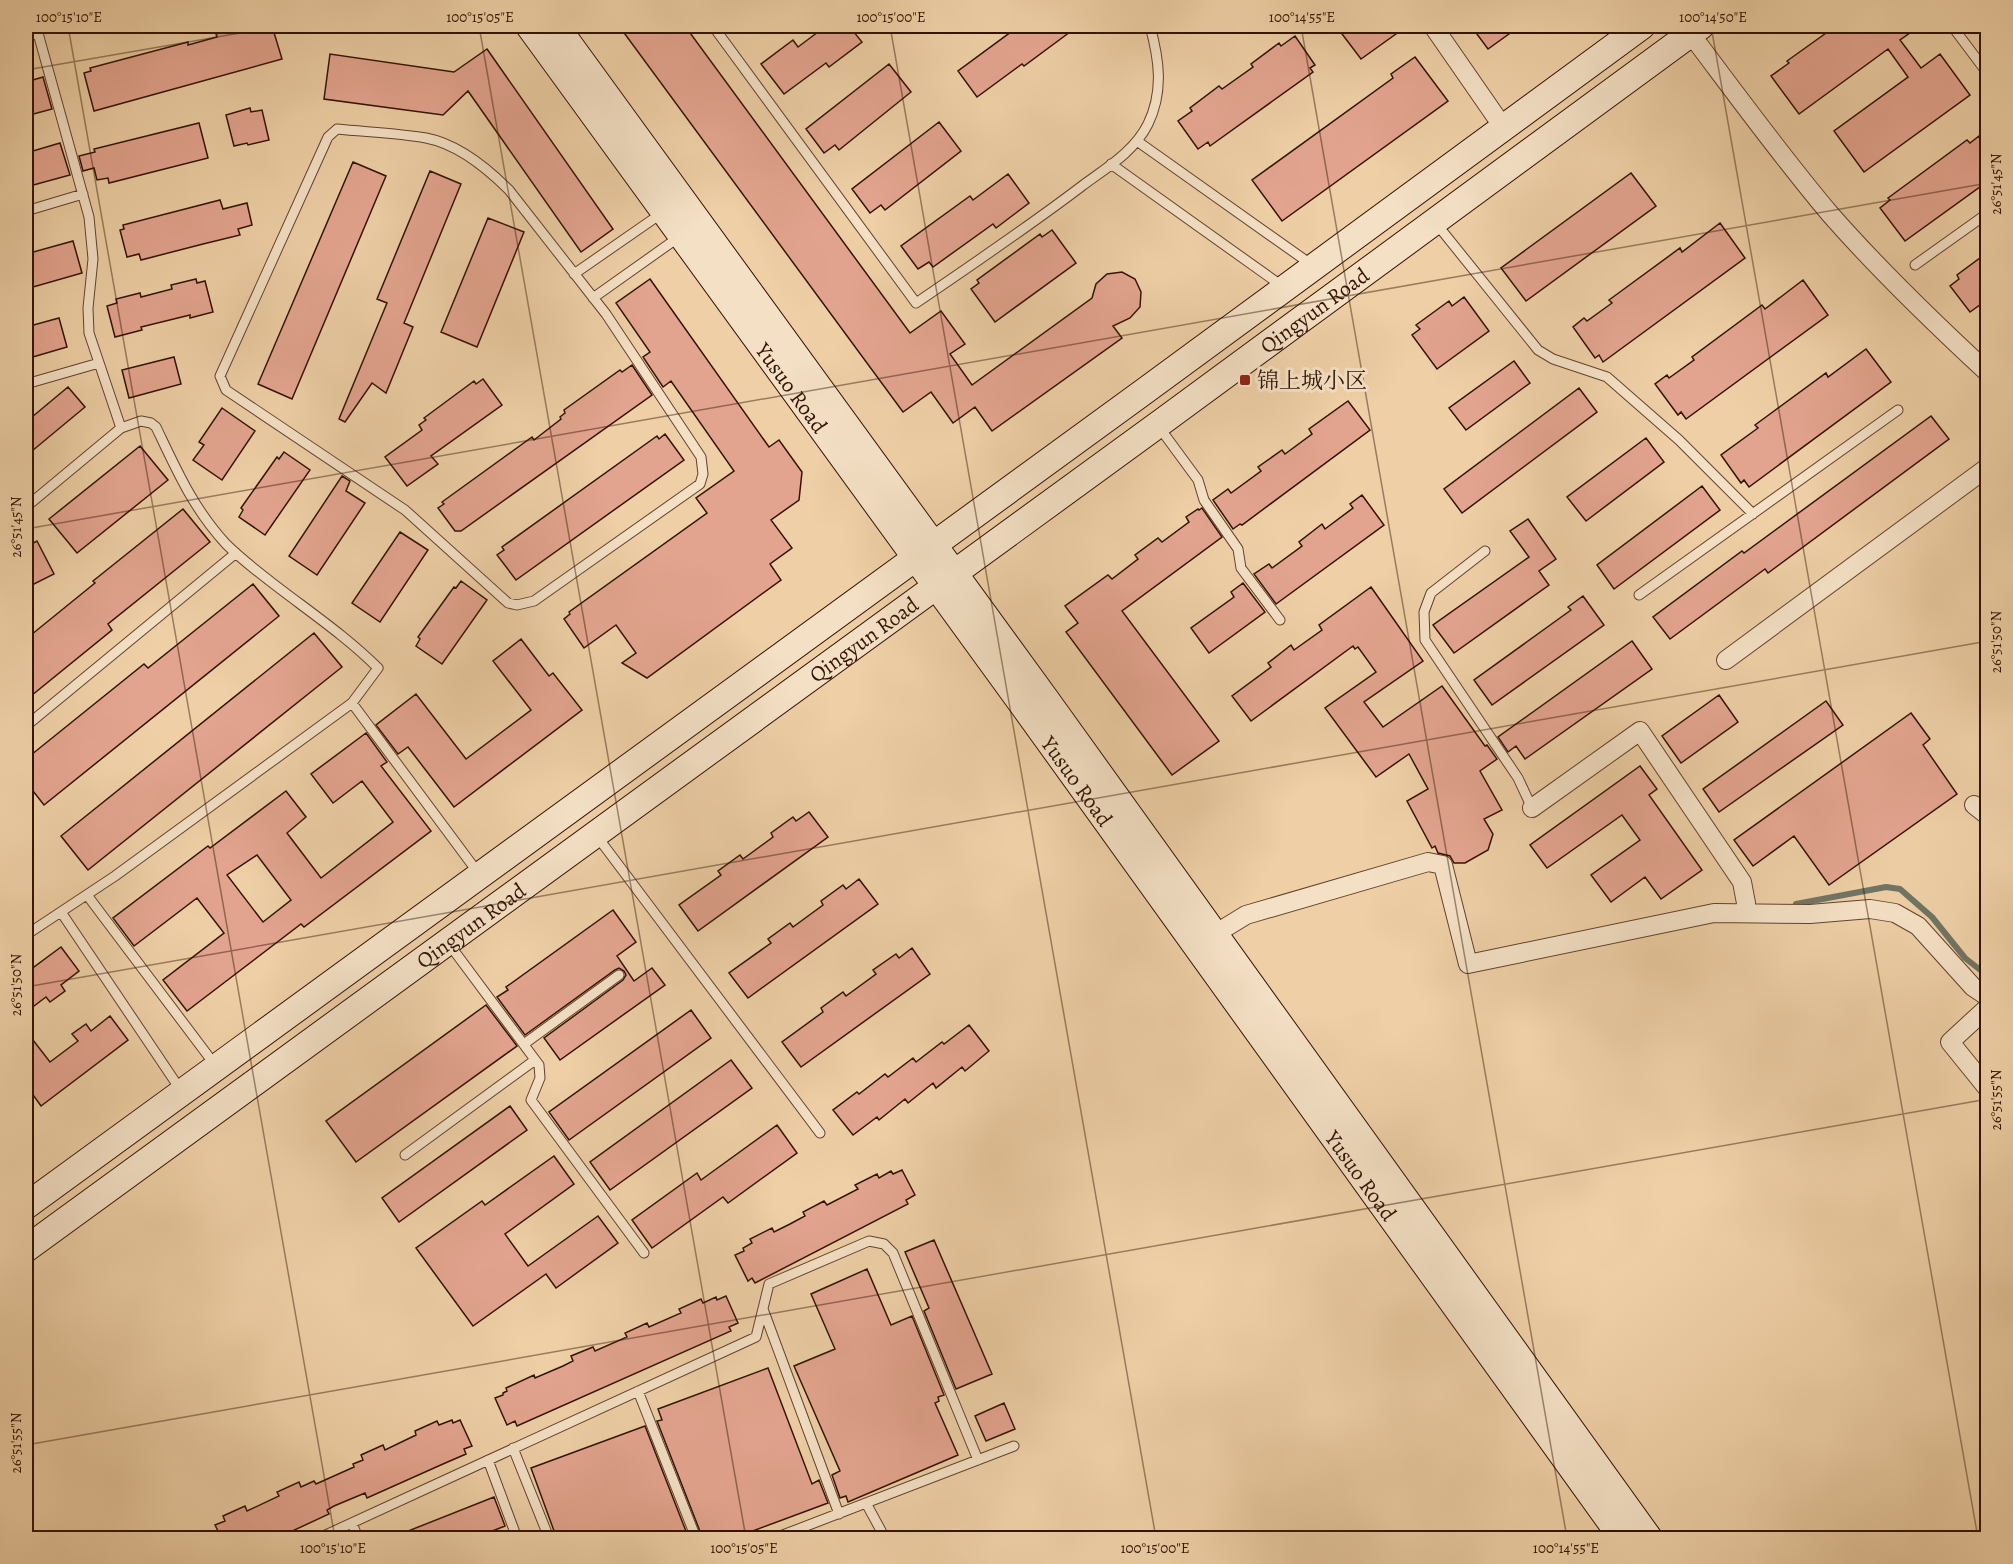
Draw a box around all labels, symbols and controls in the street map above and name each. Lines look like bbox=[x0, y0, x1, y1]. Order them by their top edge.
text: 100°15'10"E bbox=[36, 7, 102, 27]
text: 100°15'05"E bbox=[446, 7, 514, 27]
text: 100°15'00"E bbox=[856, 7, 926, 27]
text: 100°14'55"E bbox=[1269, 7, 1335, 27]
text: 100°14'50"E bbox=[1679, 7, 1747, 27]
text: 26°51'45"N bbox=[1986, 153, 2006, 215]
street label: Qingyun Road bbox=[1254, 261, 1376, 361]
street label: Yusuo Road bbox=[747, 336, 834, 440]
place label: 锦上城小区 bbox=[1257, 366, 1367, 396]
marker: 锦上城小区 bbox=[1238, 373, 1252, 387]
text: 26°51'45"N bbox=[6, 496, 26, 558]
street label: Qingyun Road bbox=[803, 590, 925, 690]
text: 26°51'50"N bbox=[1986, 611, 2006, 673]
street label: Yusuo Road bbox=[1033, 729, 1119, 833]
street label: Qingyun Road bbox=[410, 876, 532, 976]
text: 26°51'50"N bbox=[6, 954, 26, 1016]
text: 26°51'55"N bbox=[1986, 1069, 2006, 1130]
street label: Yusuo Road bbox=[1317, 1124, 1403, 1228]
text: 26°51'55"N bbox=[6, 1412, 26, 1473]
text: 100°15'10"E bbox=[300, 1538, 366, 1558]
text: 100°15'05"E bbox=[710, 1538, 778, 1558]
text: 100°15'00"E bbox=[1120, 1538, 1190, 1558]
text: 100°14'55"E bbox=[1533, 1538, 1599, 1558]

